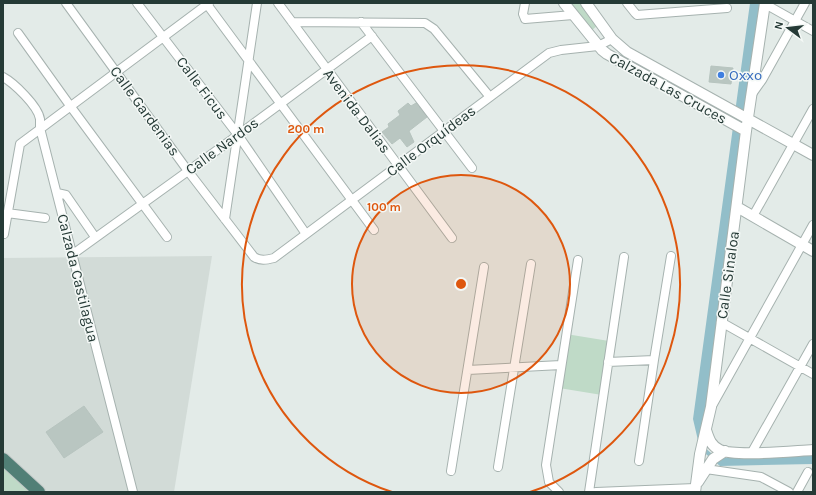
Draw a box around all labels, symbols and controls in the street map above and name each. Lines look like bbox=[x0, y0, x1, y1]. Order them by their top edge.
north arrow bbox=[768, 8, 808, 48]
text: N bbox=[772, 20, 786, 31]
street label: Calzada Las Cruces bbox=[606, 48, 730, 128]
street label: Calle Ficus bbox=[172, 53, 232, 123]
street label: Calle Gardenias bbox=[106, 63, 184, 159]
street label: Avenida Dalias bbox=[320, 65, 394, 157]
place label: Oxxo bbox=[729, 66, 762, 84]
marker: Oxxo bbox=[716, 70, 726, 80]
street label: Calle Orquídeas bbox=[383, 102, 479, 180]
street label: Calle Nardos bbox=[182, 113, 262, 179]
text: 200 m bbox=[288, 122, 324, 136]
text: 100 m bbox=[367, 200, 401, 214]
street label: Calzada Castilagua bbox=[53, 212, 103, 344]
street label: Calle Sinaloa bbox=[713, 230, 743, 320]
centre of rings bbox=[454, 277, 468, 291]

